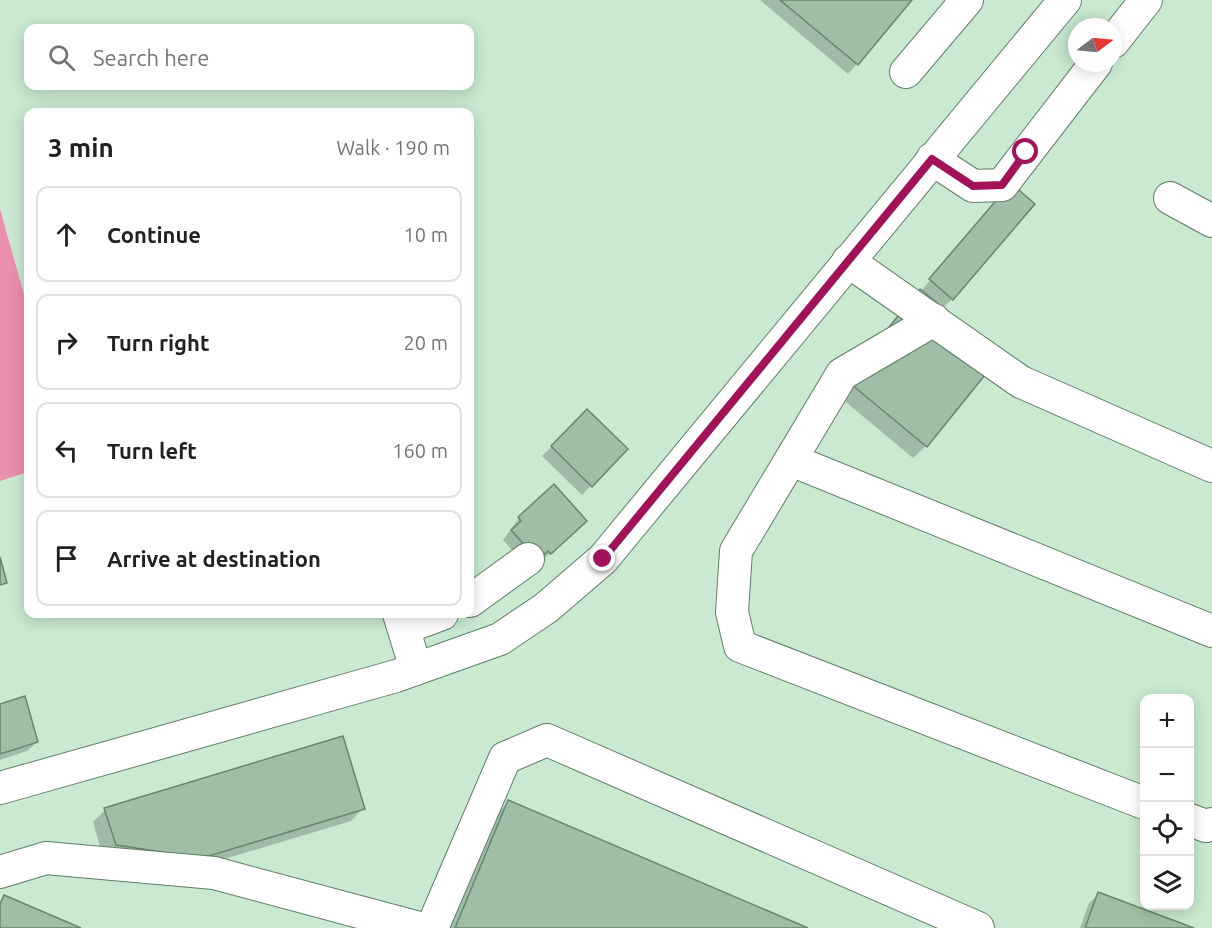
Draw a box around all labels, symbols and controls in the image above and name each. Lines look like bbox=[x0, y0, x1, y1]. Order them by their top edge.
north arrow bbox=[1068, 18, 1122, 72]
search box bbox=[24, 24, 474, 90]
icon: search bbox=[45, 41, 78, 74]
text: Search here bbox=[93, 45, 209, 70]
text: 3 min bbox=[48, 133, 114, 162]
text: Walk · 190 m bbox=[337, 136, 450, 159]
route start bbox=[1012, 138, 1038, 164]
icon: ahead bbox=[50, 218, 83, 251]
text: Continue bbox=[107, 222, 201, 247]
text: 10 m bbox=[404, 223, 448, 246]
icon: right bbox=[50, 326, 83, 359]
text: Turn right bbox=[107, 330, 209, 355]
text: 20 m bbox=[404, 331, 448, 354]
icon: left bbox=[50, 434, 83, 467]
text: Turn left bbox=[107, 438, 197, 463]
text: 160 m bbox=[392, 439, 448, 462]
icon: arrive bbox=[50, 542, 83, 575]
route end bbox=[589, 545, 615, 571]
text: Arrive at destination bbox=[107, 546, 321, 571]
map controls bbox=[1140, 694, 1194, 910]
button: + bbox=[1140, 694, 1194, 748]
button: − bbox=[1140, 748, 1194, 802]
button: locate bbox=[1140, 802, 1194, 856]
button: layers bbox=[1140, 856, 1194, 910]

